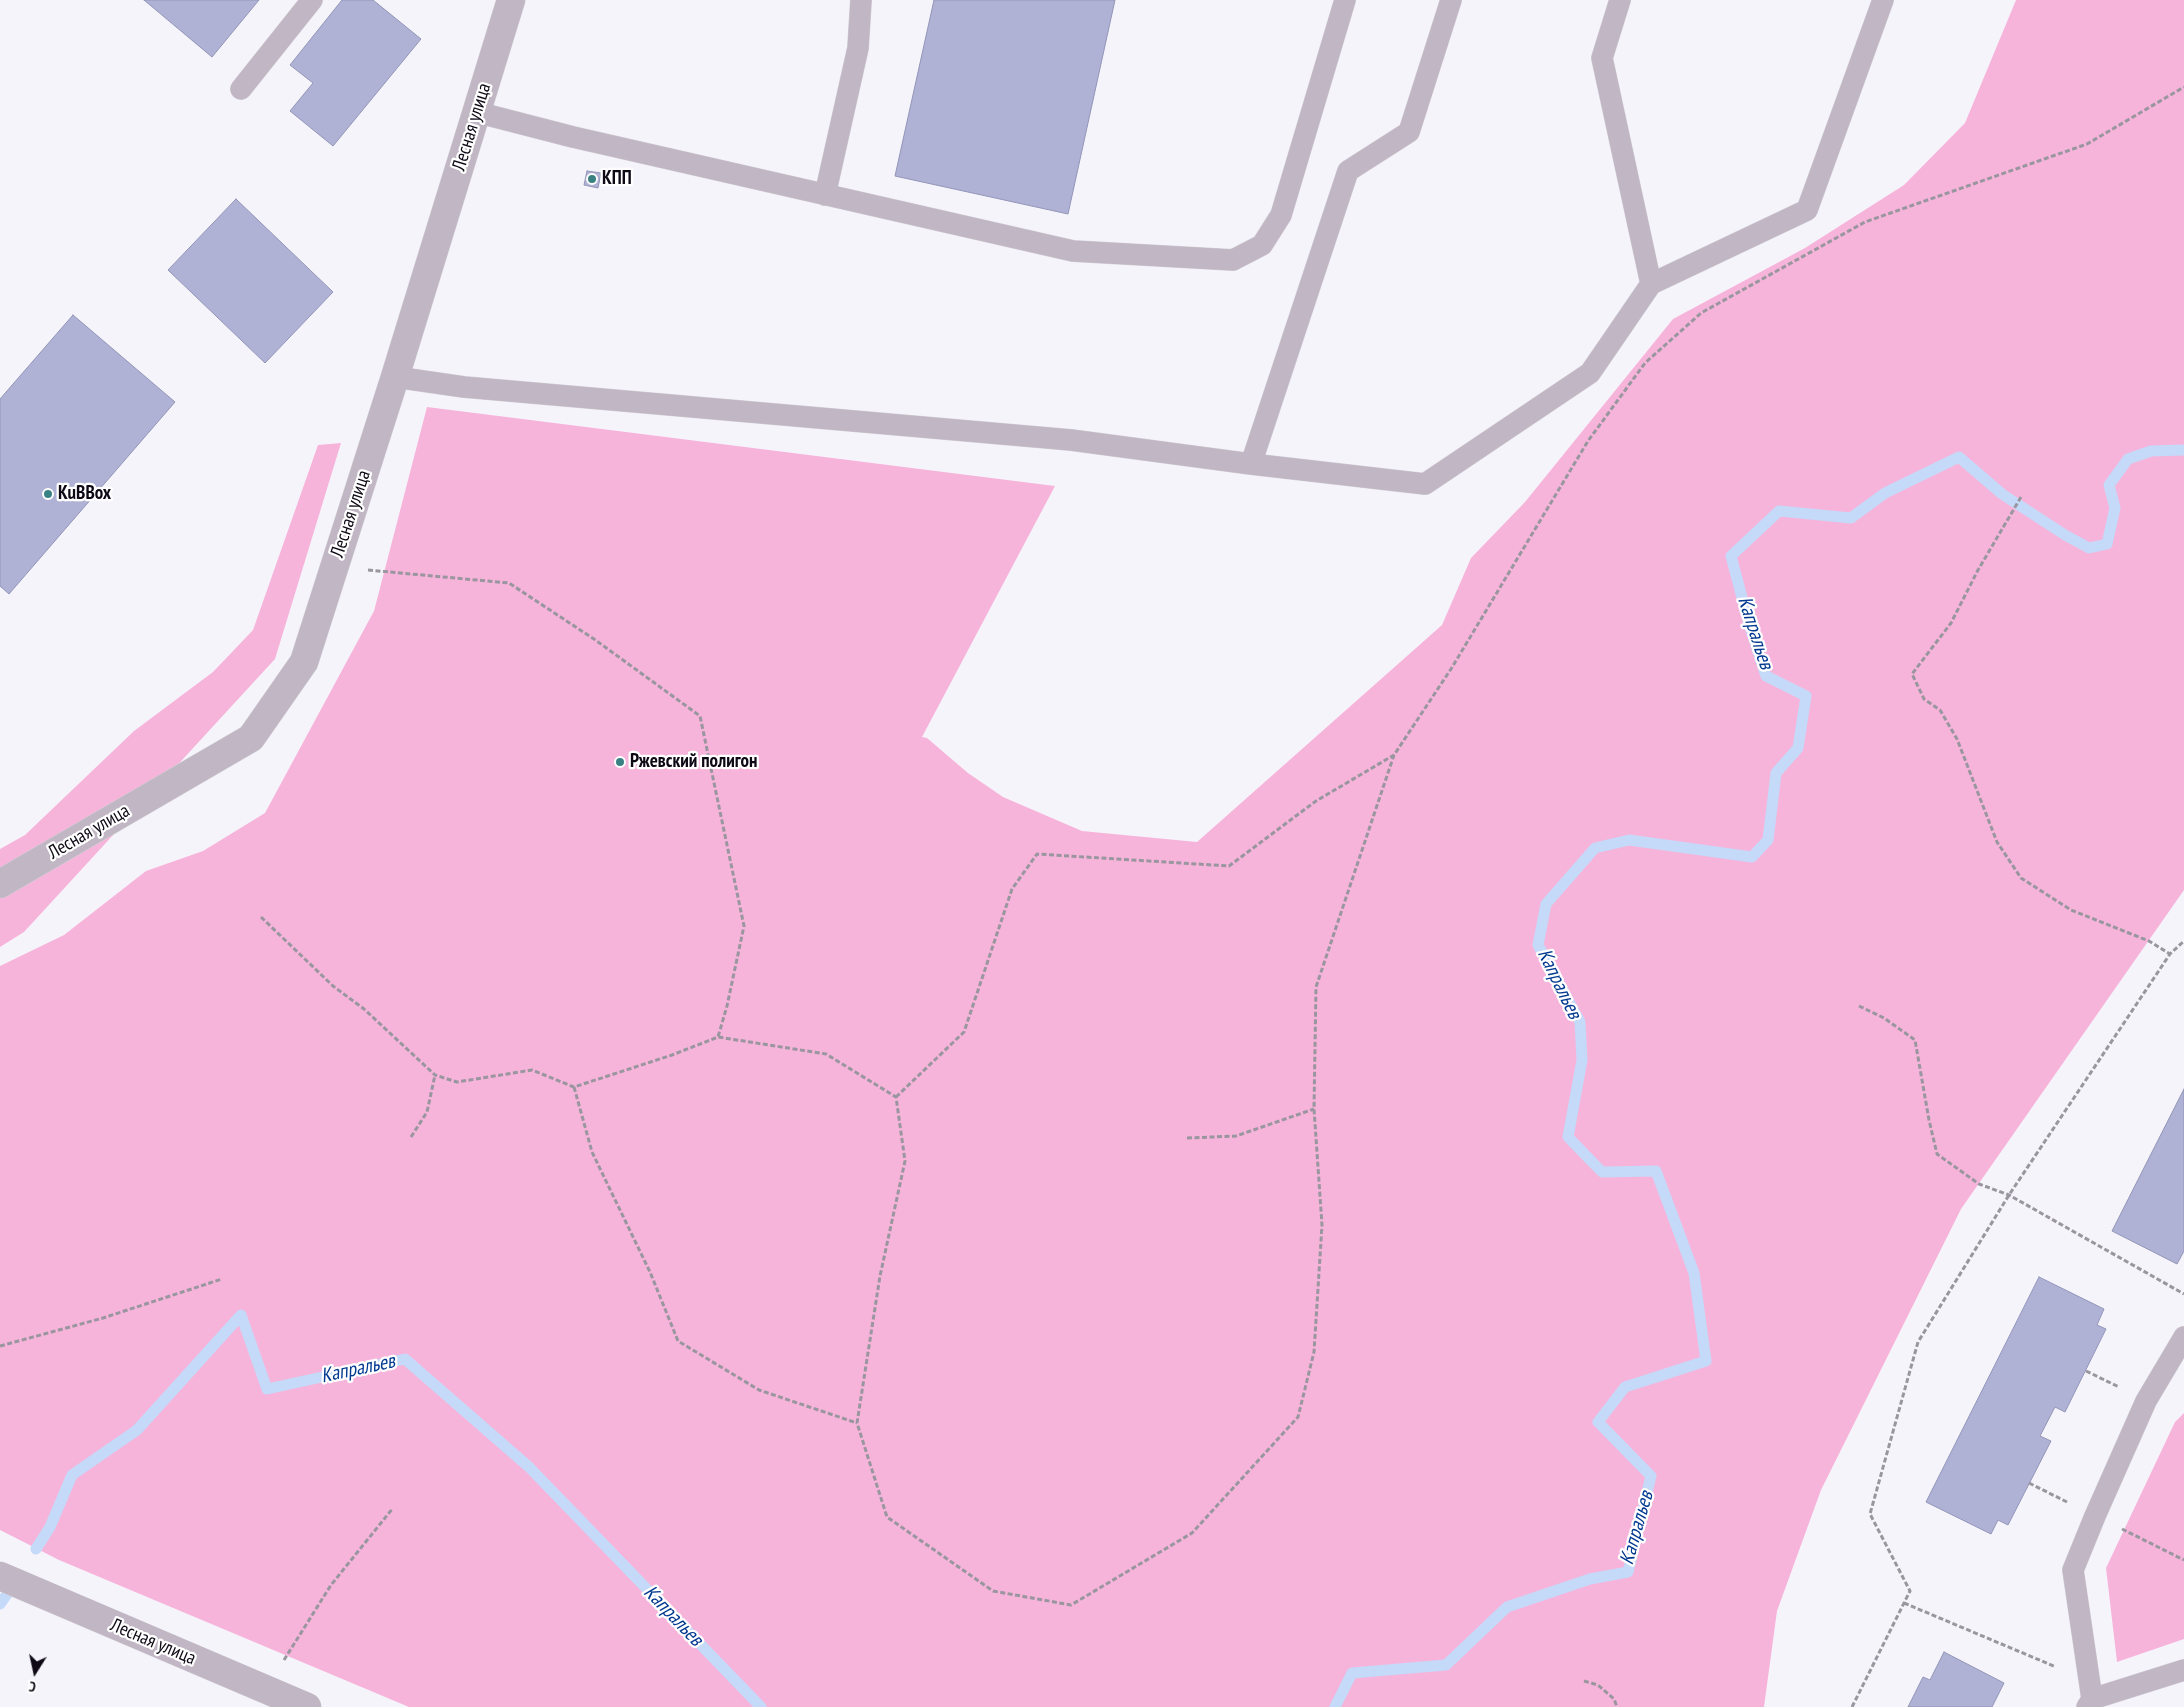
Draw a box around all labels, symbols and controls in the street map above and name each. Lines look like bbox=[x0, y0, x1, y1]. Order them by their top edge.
street label: Лесная улица bbox=[448, 81, 496, 173]
place label: КПП bbox=[602, 168, 632, 190]
marker: КПП bbox=[586, 173, 598, 185]
street label: Лесная улица bbox=[326, 468, 376, 560]
place label: KuBBox bbox=[58, 483, 111, 505]
marker: KuBBox bbox=[42, 488, 54, 500]
water label: Капральев bbox=[1732, 594, 1778, 672]
place label: Ржевский полигон bbox=[630, 751, 757, 773]
marker: Ржевский полигон bbox=[614, 756, 626, 768]
street label: Лесная улица bbox=[44, 800, 134, 864]
water label: Капральев bbox=[1532, 945, 1586, 1023]
water label: Капральев bbox=[319, 1349, 397, 1389]
water label: Капральев bbox=[1615, 1489, 1659, 1567]
water label: Капральев bbox=[638, 1581, 708, 1651]
street label: Лесная улица bbox=[107, 1614, 199, 1670]
north arrow bbox=[10, 1647, 60, 1697]
text: С bbox=[28, 1677, 37, 1696]

